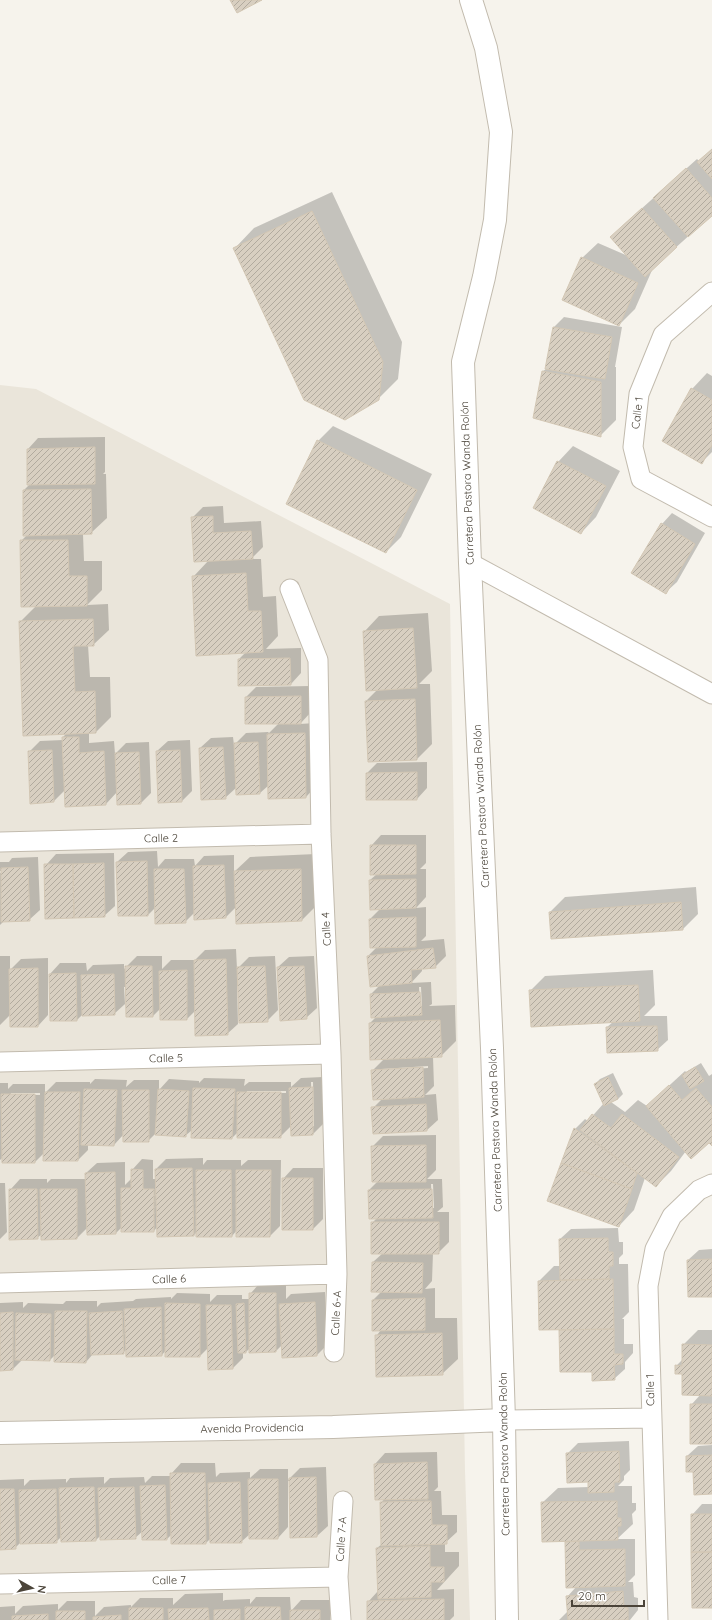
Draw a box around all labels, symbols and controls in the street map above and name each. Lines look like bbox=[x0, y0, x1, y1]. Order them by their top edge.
street label: Calle 1 bbox=[628, 396, 646, 430]
street label: Carretera Pastora Wanda Rolón bbox=[457, 401, 477, 565]
street label: Carretera Pastora Wanda Rolón bbox=[470, 724, 492, 888]
street label: Calle 2 bbox=[144, 831, 178, 845]
street label: Calle 4 bbox=[318, 912, 334, 946]
street label: Carretera Pastora Wanda Rolón bbox=[485, 1048, 505, 1212]
street label: Calle 5 bbox=[149, 1051, 183, 1065]
street label: Calle 6 bbox=[152, 1271, 186, 1287]
street label: Calle 6-A bbox=[328, 1290, 344, 1336]
street label: Carretera Pastora Wanda Rolón bbox=[496, 1372, 512, 1536]
street label: Calle 1 bbox=[643, 1374, 657, 1406]
street label: Avenida Providencia bbox=[200, 1420, 304, 1436]
street label: Calle 7-A bbox=[332, 1516, 350, 1562]
north arrow bbox=[12, 1568, 52, 1608]
street label: Calle 7 bbox=[152, 1573, 186, 1587]
scale bar bbox=[572, 1582, 644, 1608]
text: N bbox=[34, 1584, 49, 1594]
text: 20 m bbox=[578, 1588, 606, 1603]

